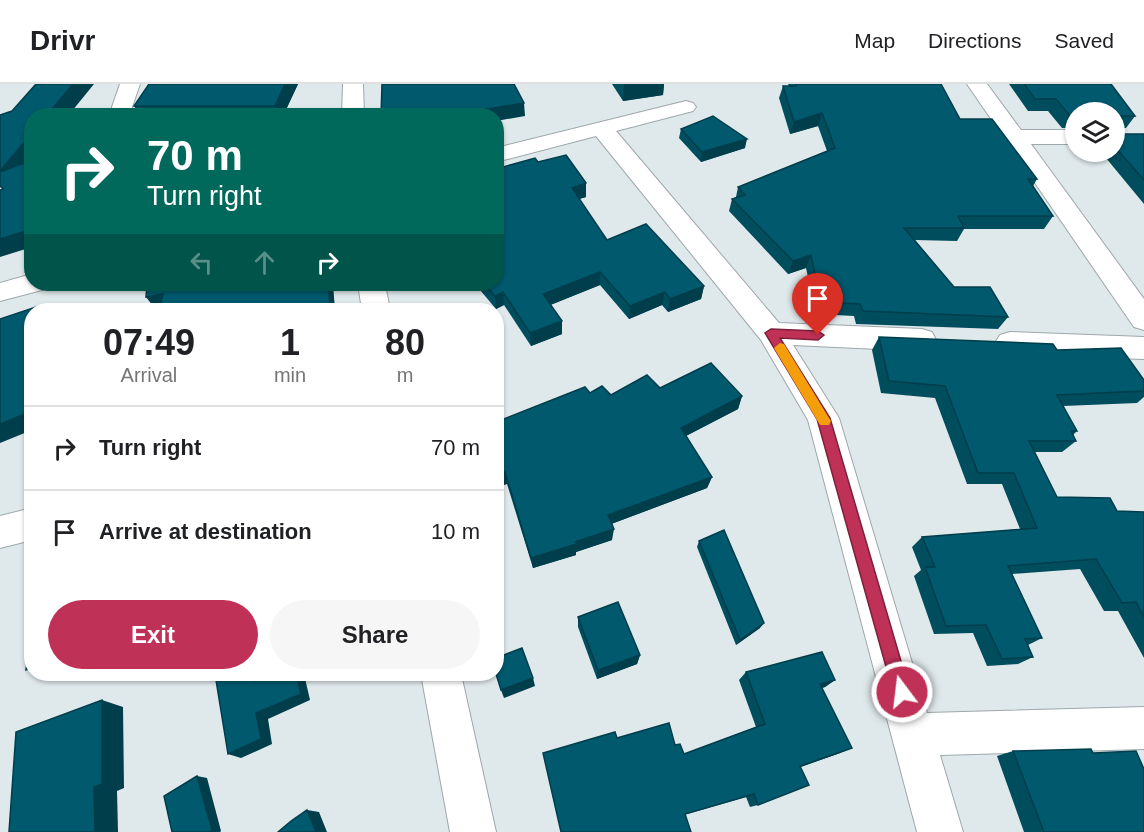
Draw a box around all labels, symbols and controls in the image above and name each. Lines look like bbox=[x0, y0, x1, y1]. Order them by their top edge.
text: Drivr bbox=[30, 25, 95, 56]
text: Map bbox=[854, 29, 895, 52]
text: Directions bbox=[928, 29, 1021, 52]
text: Saved bbox=[1054, 29, 1114, 52]
map controls bbox=[1065, 102, 1125, 162]
button: layers bbox=[1065, 102, 1125, 162]
icon: right bbox=[48, 132, 126, 210]
text: 70 m bbox=[147, 132, 243, 179]
text: Turn right bbox=[147, 181, 262, 211]
icon: left bbox=[185, 246, 218, 279]
icon: ahead bbox=[248, 246, 281, 279]
icon: right bbox=[311, 246, 344, 279]
pin bbox=[792, 273, 843, 335]
icon: arrive bbox=[801, 282, 834, 315]
text: 07:49 bbox=[103, 322, 195, 363]
text: 1 bbox=[280, 322, 300, 363]
text: 80 bbox=[385, 322, 425, 363]
text: Arrival bbox=[121, 364, 177, 386]
text: min bbox=[274, 364, 306, 386]
text: m bbox=[397, 364, 413, 386]
icon: right bbox=[48, 432, 81, 465]
text: Turn right bbox=[99, 435, 201, 460]
text: 70 m bbox=[431, 435, 480, 460]
icon: arrive bbox=[48, 516, 81, 549]
text: Arrive at destination bbox=[99, 519, 312, 544]
text: 10 m bbox=[431, 519, 480, 544]
button: Exit bbox=[48, 600, 258, 669]
button: Share bbox=[270, 600, 480, 669]
position arrow bbox=[870, 660, 934, 724]

